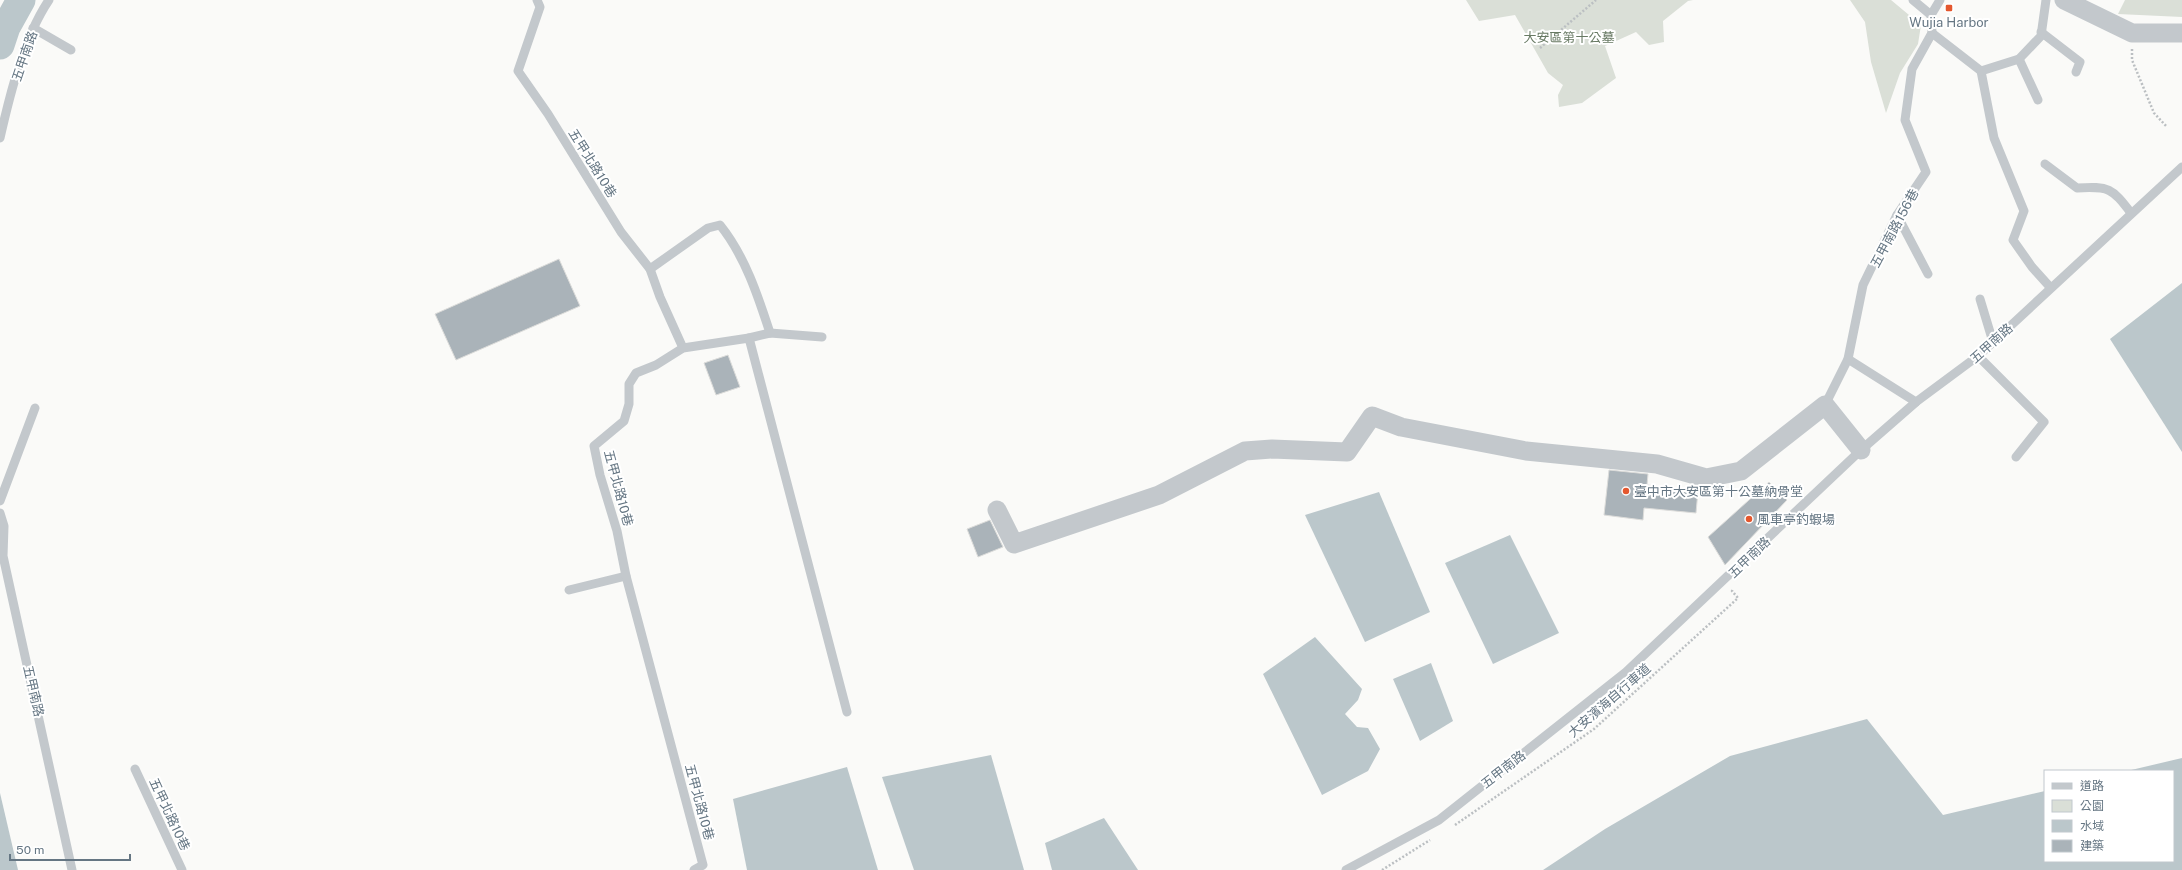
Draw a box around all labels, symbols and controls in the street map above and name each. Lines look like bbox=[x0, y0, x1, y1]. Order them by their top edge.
marker: Wujia Harbor bbox=[1944, 3, 1954, 13]
place label: Wujia Harbor bbox=[1909, 15, 1989, 30]
street label: 五甲南路 bbox=[9, 29, 40, 83]
park label: 大安區第十公墓 bbox=[1523, 30, 1615, 45]
street label: 五甲北路10巷 bbox=[565, 126, 620, 200]
street label: 五甲南路156巷 bbox=[1867, 186, 1921, 270]
street label: 五甲南路 bbox=[1967, 320, 2016, 366]
street label: 五甲北路10巷 bbox=[601, 448, 636, 528]
place label: 臺中市大安區第十公墓納骨堂 bbox=[1634, 484, 1803, 499]
marker: 臺中市大安區第十公墓納骨堂 bbox=[1621, 486, 1631, 496]
place label: 風車亭釣蝦場 bbox=[1757, 512, 1835, 527]
marker: 風車亭釣蝦場 bbox=[1744, 514, 1754, 524]
street label: 五甲南路 bbox=[1725, 534, 1773, 581]
street label: 大安濱海自行車道 bbox=[1565, 661, 1653, 740]
street label: 五甲南路 bbox=[20, 664, 47, 718]
street label: 五甲南路 bbox=[1478, 747, 1528, 791]
street label: 五甲北路10巷 bbox=[682, 762, 717, 842]
legend bbox=[2044, 770, 2174, 862]
street label: 五甲北路10巷 bbox=[146, 776, 193, 853]
text: 道路 bbox=[2080, 779, 2104, 793]
text: 公園 bbox=[2080, 799, 2104, 813]
text: 水域 bbox=[2080, 819, 2104, 833]
scale bar bbox=[10, 836, 130, 862]
text: 建築 bbox=[2080, 839, 2104, 853]
text: 50 m bbox=[16, 843, 44, 857]

